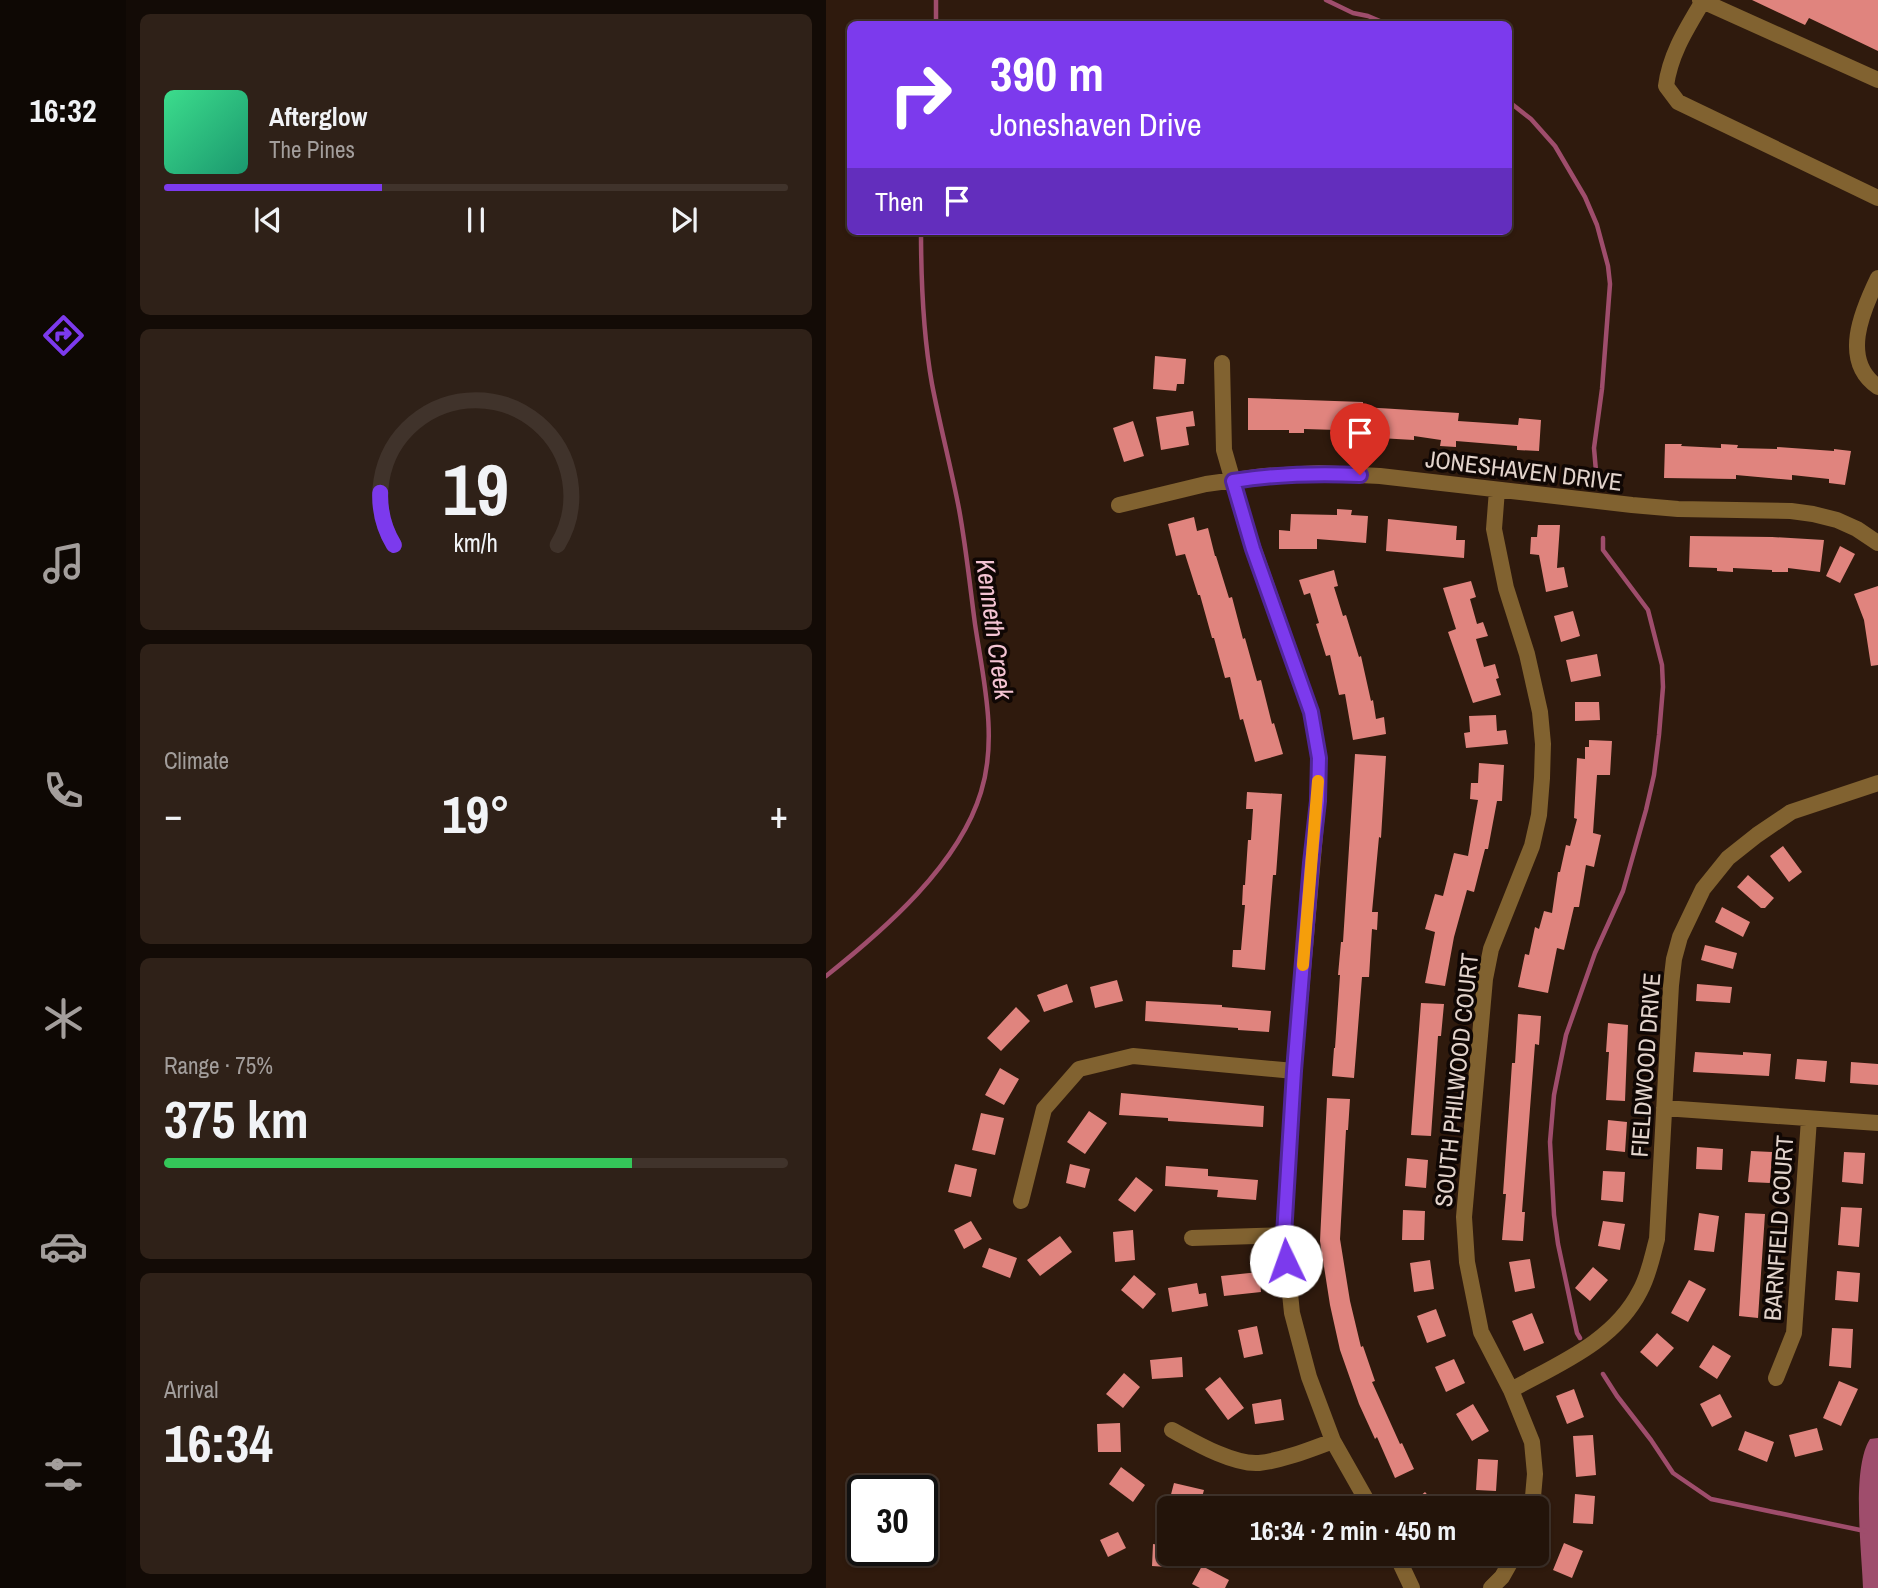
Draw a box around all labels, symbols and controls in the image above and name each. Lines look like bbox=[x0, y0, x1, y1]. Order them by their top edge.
text: 390 m bbox=[990, 40, 1104, 106]
icon: right bbox=[875, 49, 966, 140]
text: 16:32 bbox=[29, 89, 97, 132]
text: Afterglow bbox=[269, 99, 367, 134]
text: Joneshaven Drive bbox=[990, 103, 1202, 146]
text: The Pines bbox=[269, 134, 355, 165]
icon: arrive bbox=[938, 182, 976, 220]
text: Then bbox=[875, 184, 924, 219]
icon: previous bbox=[249, 201, 287, 239]
icon: pause bbox=[457, 201, 495, 239]
icon: next bbox=[665, 201, 703, 239]
icon: directions bbox=[39, 311, 88, 360]
pin bbox=[1330, 403, 1390, 475]
icon: arrive bbox=[1341, 414, 1379, 452]
text: 19 bbox=[443, 441, 509, 539]
street label: JONESHAVEN DRIVE bbox=[1424, 442, 1624, 498]
text: km/h bbox=[454, 526, 498, 560]
icon: music bbox=[39, 539, 88, 588]
water label: Kenneth Creek bbox=[968, 556, 1022, 703]
text: Climate bbox=[164, 745, 229, 776]
icon: phone bbox=[39, 766, 88, 815]
text: 19° bbox=[442, 779, 510, 849]
text: − bbox=[164, 789, 182, 840]
text: + bbox=[770, 789, 788, 840]
street label: SOUTH PHILWOOD COURT bbox=[1427, 951, 1485, 1209]
street label: FIELDWOOD DRIVE bbox=[1623, 972, 1667, 1158]
icon: climate bbox=[39, 994, 88, 1043]
text: Range · 75% bbox=[164, 1050, 273, 1081]
text: 375 km bbox=[164, 1084, 309, 1154]
street label: BARNFIELD COURT bbox=[1756, 1134, 1800, 1322]
icon: car bbox=[39, 1222, 88, 1271]
position arrow bbox=[1249, 1224, 1323, 1298]
text: Arrival bbox=[164, 1374, 219, 1405]
text: 16:34 bbox=[164, 1408, 273, 1478]
icon: filters bbox=[39, 1450, 88, 1499]
speed limit sign: 30 bbox=[847, 1475, 938, 1566]
text: 16:34 · 2 min · 450 m bbox=[1250, 1513, 1456, 1548]

